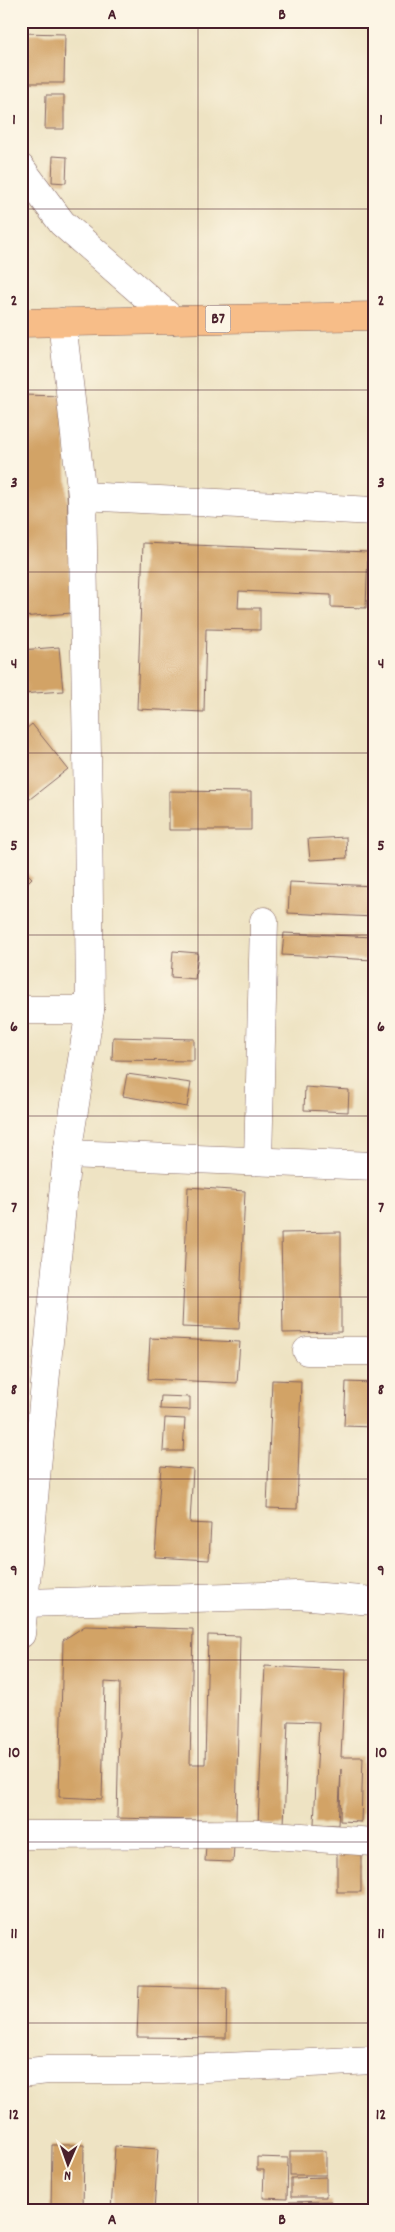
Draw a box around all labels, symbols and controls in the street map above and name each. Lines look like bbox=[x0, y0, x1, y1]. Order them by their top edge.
text: A bbox=[108, 4, 117, 27]
text: B bbox=[278, 4, 286, 27]
text: 1 bbox=[12, 109, 16, 132]
text: 1 bbox=[379, 109, 383, 132]
text: 2 bbox=[11, 290, 18, 313]
text: 2 bbox=[378, 290, 385, 313]
road number: B7 bbox=[206, 306, 230, 332]
text: 3 bbox=[10, 472, 18, 495]
text: 3 bbox=[377, 472, 385, 495]
text: 4 bbox=[11, 653, 17, 676]
text: 4 bbox=[378, 653, 384, 676]
text: 5 bbox=[10, 835, 18, 858]
text: 5 bbox=[377, 835, 385, 858]
text: 6 bbox=[10, 1016, 18, 1039]
text: 6 bbox=[377, 1016, 385, 1039]
text: 7 bbox=[11, 1197, 17, 1220]
text: 7 bbox=[378, 1197, 384, 1220]
text: 8 bbox=[11, 1379, 18, 1402]
text: 8 bbox=[378, 1379, 385, 1402]
text: 9 bbox=[10, 1560, 18, 1583]
text: 9 bbox=[377, 1560, 385, 1583]
text: 10 bbox=[8, 1742, 20, 1765]
text: 10 bbox=[375, 1742, 387, 1765]
text: 11 bbox=[10, 1923, 18, 1946]
text: 11 bbox=[377, 1923, 385, 1946]
text: 12 bbox=[9, 2104, 19, 2127]
text: 12 bbox=[376, 2104, 386, 2127]
north arrow bbox=[42, 2140, 92, 2190]
text: N bbox=[64, 2165, 71, 2185]
text: A bbox=[108, 2209, 117, 2232]
text: B bbox=[278, 2209, 286, 2232]

